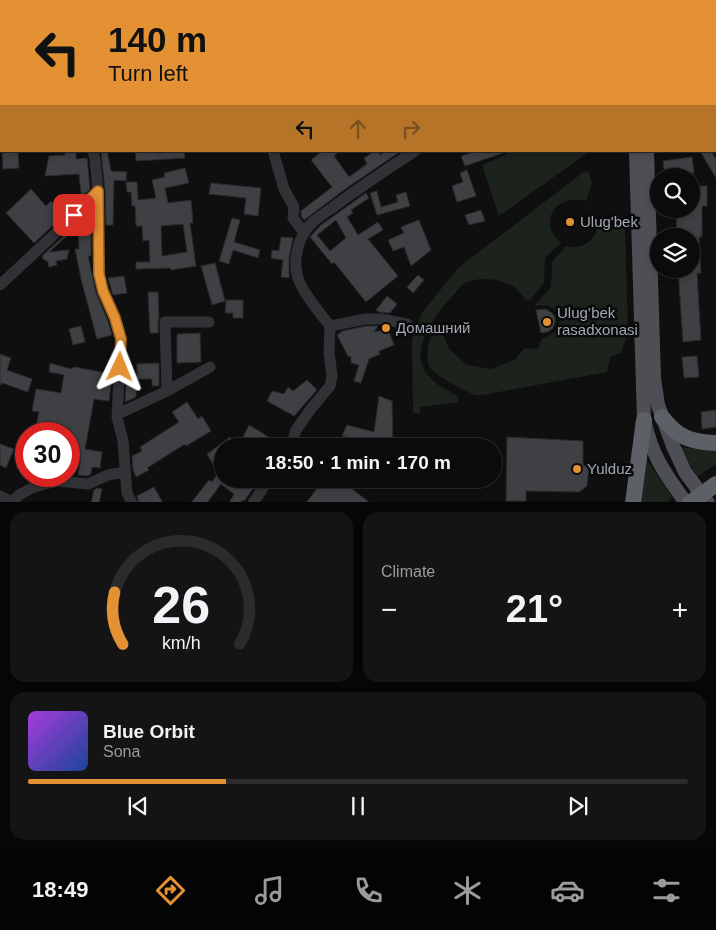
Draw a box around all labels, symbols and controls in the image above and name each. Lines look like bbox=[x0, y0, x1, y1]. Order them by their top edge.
icon: left bbox=[25, 20, 90, 85]
text: 140 m bbox=[108, 20, 207, 59]
text: Turn left bbox=[108, 61, 188, 86]
icon: left bbox=[291, 115, 319, 143]
icon: ahead bbox=[344, 115, 372, 143]
icon: right bbox=[397, 115, 425, 143]
map controls bbox=[650, 168, 700, 278]
button: search bbox=[650, 168, 700, 218]
pin bbox=[53, 194, 95, 236]
icon: arrive bbox=[60, 201, 88, 229]
place label: Ulug'bek bbox=[580, 213, 638, 230]
marker: Ulug'bek bbox=[564, 216, 576, 228]
button: layers bbox=[650, 228, 700, 278]
place label: Ulug’bek rasadxonasi bbox=[557, 304, 638, 338]
marker: Ulug’bek rasadxonasi bbox=[541, 316, 553, 328]
place label: Домашний bbox=[396, 319, 470, 336]
marker: Домашний bbox=[380, 322, 392, 334]
position arrow bbox=[93, 340, 145, 392]
speed limit sign: 30 bbox=[15, 422, 80, 487]
text: 18:50 · 1 min · 170 m bbox=[265, 452, 451, 473]
place label: Yulduz bbox=[587, 460, 632, 477]
marker: Yulduz bbox=[571, 463, 583, 475]
text: Climate bbox=[381, 563, 435, 580]
text: 26 bbox=[153, 576, 210, 634]
text: 21° bbox=[506, 588, 563, 630]
text: − bbox=[381, 594, 397, 625]
text: + bbox=[672, 594, 688, 625]
text: km/h bbox=[162, 633, 201, 653]
text: Blue Orbit bbox=[103, 721, 195, 742]
text: Sona bbox=[103, 743, 140, 760]
icon: previous bbox=[124, 792, 152, 820]
icon: pause bbox=[344, 792, 372, 820]
icon: next bbox=[564, 792, 592, 820]
icon: directions bbox=[153, 873, 188, 908]
icon: music bbox=[252, 873, 287, 908]
icon: phone bbox=[351, 873, 386, 908]
icon: climate bbox=[450, 873, 485, 908]
icon: car bbox=[550, 873, 585, 908]
icon: filters bbox=[649, 873, 684, 908]
text: 18:49 bbox=[32, 877, 88, 902]

